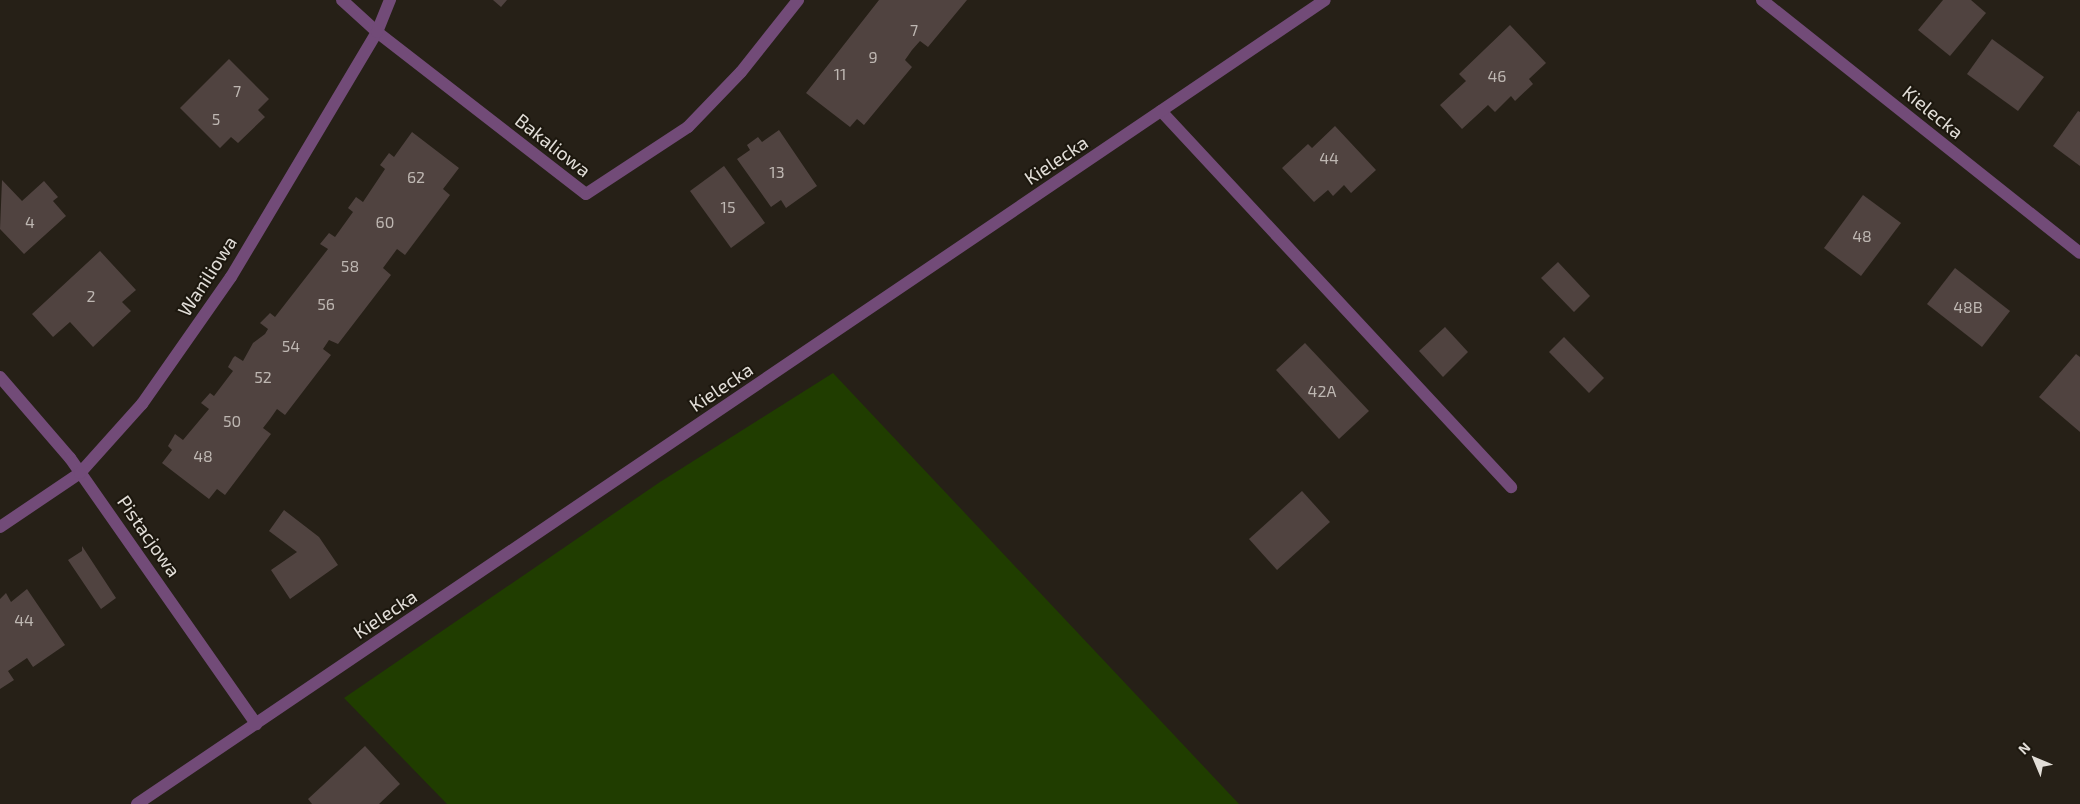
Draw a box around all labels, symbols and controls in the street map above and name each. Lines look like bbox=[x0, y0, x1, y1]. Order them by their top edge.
house number: 7 bbox=[910, 20, 918, 40]
house number: 9 bbox=[868, 47, 878, 67]
house number: 11 bbox=[834, 64, 846, 84]
house number: 46 bbox=[1488, 66, 1506, 86]
house number: 7 bbox=[233, 81, 241, 101]
street label: Kielecka bbox=[1898, 81, 1968, 143]
street label: Bakaliowa bbox=[511, 108, 595, 182]
house number: 5 bbox=[212, 109, 220, 129]
street label: Kielecka bbox=[1020, 131, 1092, 189]
house number: 44 bbox=[1319, 148, 1339, 168]
house number: 13 bbox=[769, 162, 785, 182]
house number: 62 bbox=[407, 167, 425, 187]
house number: 15 bbox=[721, 197, 735, 217]
house number: 4 bbox=[25, 212, 35, 232]
house number: 60 bbox=[376, 212, 394, 232]
house number: 48 bbox=[1852, 226, 1872, 246]
street label: Waniliowa bbox=[173, 232, 241, 320]
house number: 58 bbox=[341, 256, 359, 276]
house number: 2 bbox=[87, 286, 95, 306]
house number: 56 bbox=[317, 294, 335, 314]
house number: 48B bbox=[1953, 297, 1983, 317]
house number: 54 bbox=[282, 336, 300, 356]
street label: Kielecka bbox=[685, 358, 757, 416]
house number: 52 bbox=[254, 367, 272, 387]
house number: 42A bbox=[1308, 381, 1336, 401]
house number: 50 bbox=[223, 411, 241, 431]
house number: 48 bbox=[193, 446, 213, 466]
street label: Pistacjowa bbox=[113, 491, 185, 581]
street label: Kielecka bbox=[349, 585, 421, 643]
house number: 44 bbox=[14, 610, 34, 630]
north arrow bbox=[2010, 734, 2060, 784]
text: N bbox=[2014, 738, 2034, 758]

